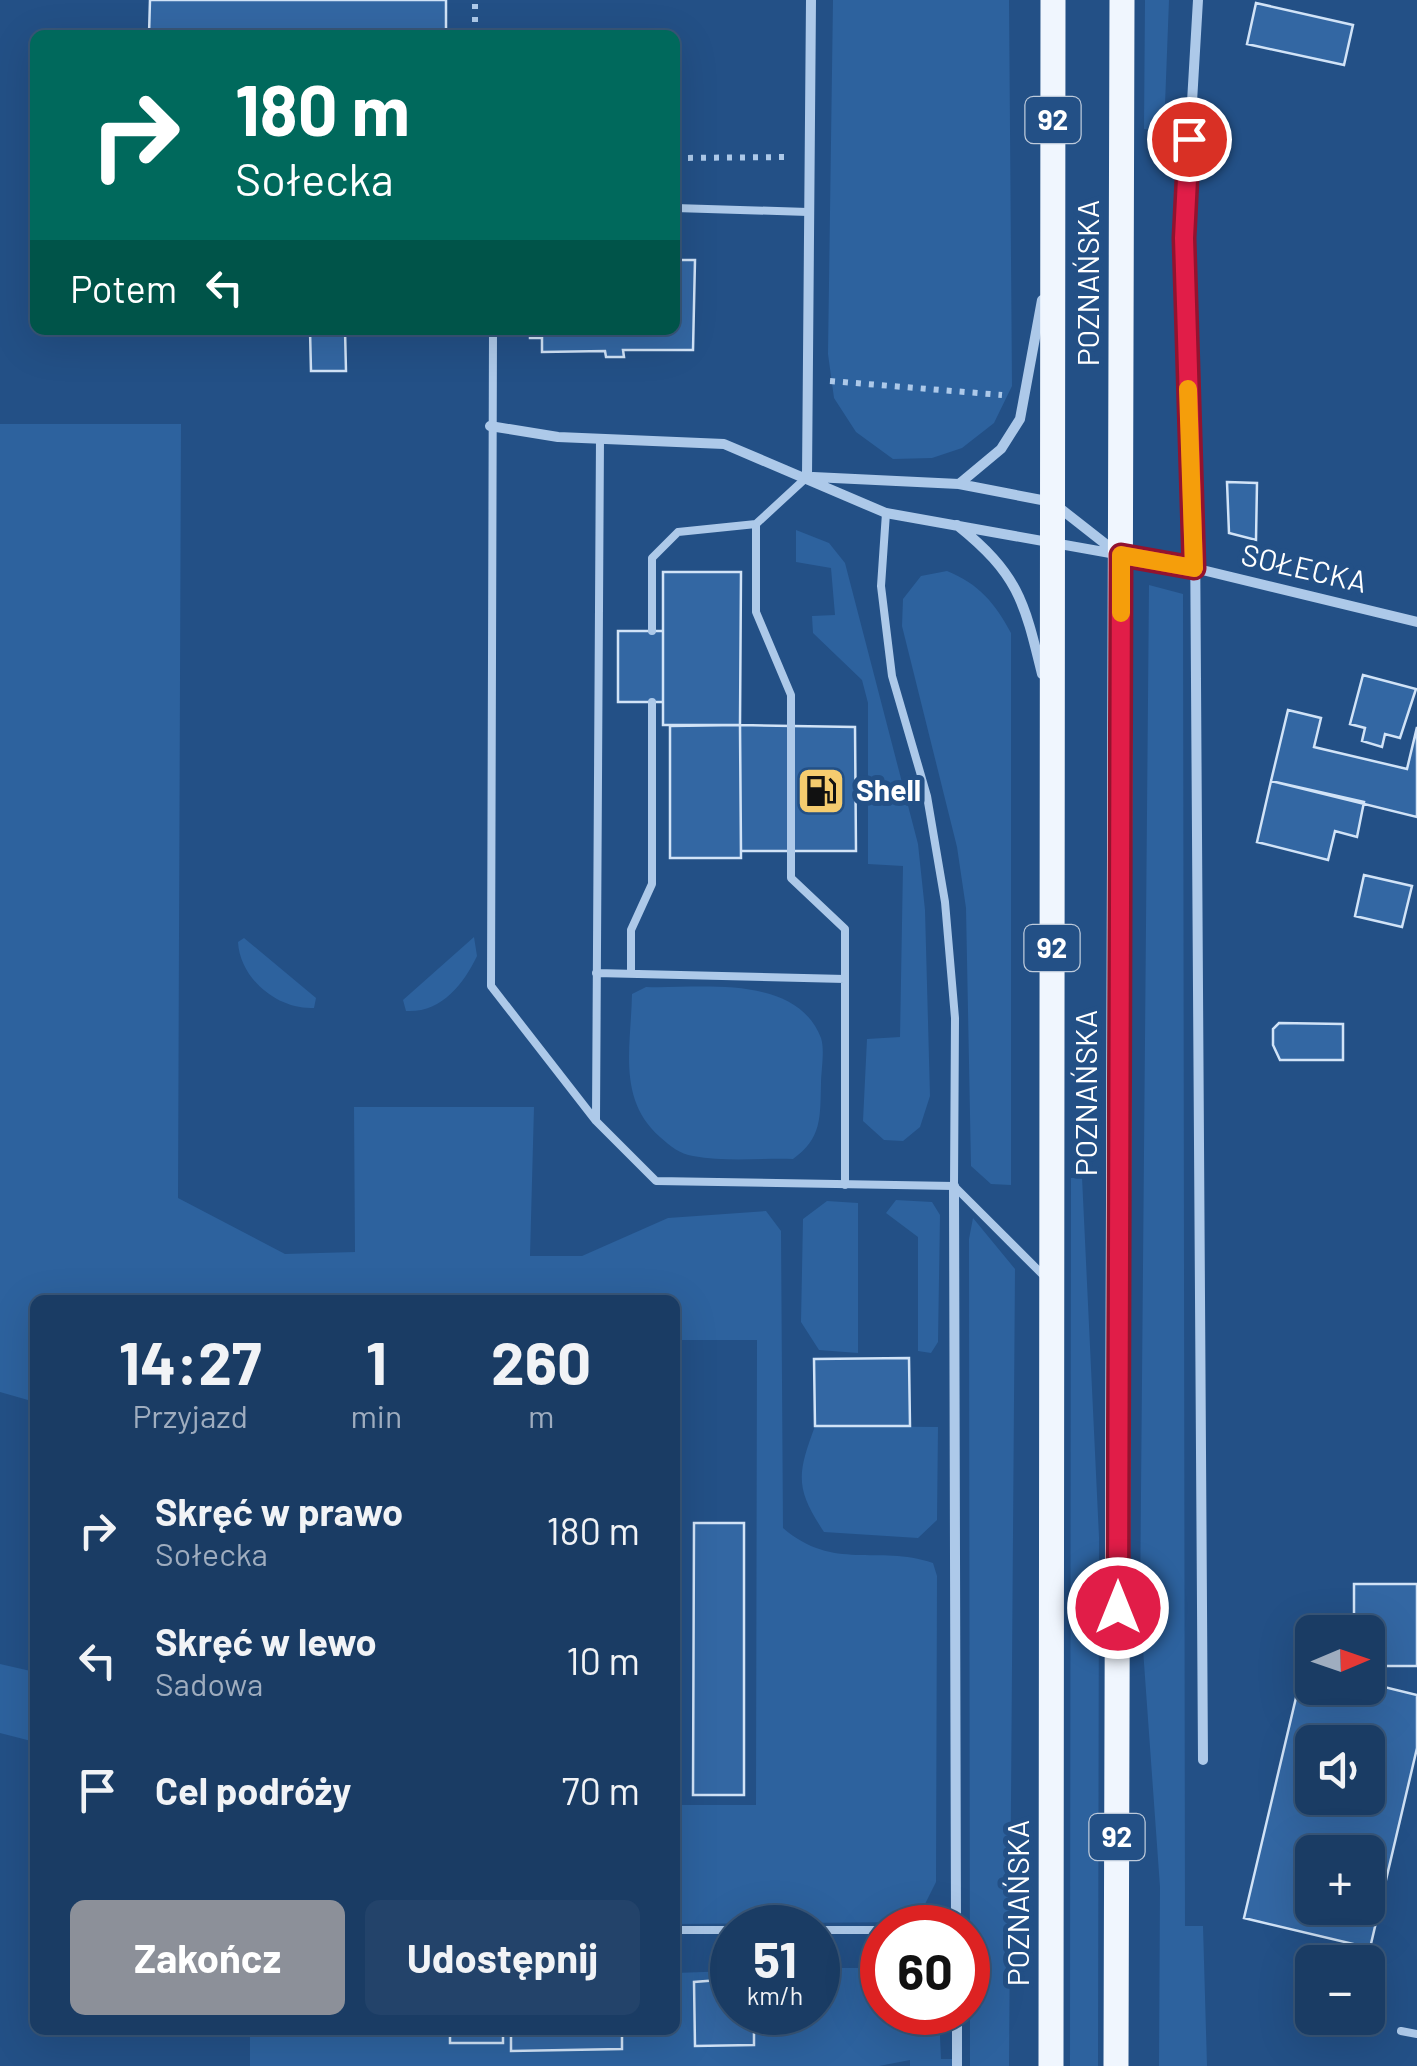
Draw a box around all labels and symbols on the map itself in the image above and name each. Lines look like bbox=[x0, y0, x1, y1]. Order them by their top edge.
road number: 92 bbox=[1026, 97, 1080, 143]
pin bbox=[1147, 97, 1232, 182]
street label: POZNAŃSKA bbox=[1069, 200, 1105, 366]
street label: SOŁECKA bbox=[1238, 535, 1371, 599]
fuel station icon: Shell bbox=[795, 765, 847, 817]
place label: Shell bbox=[856, 771, 921, 807]
road number: 92 bbox=[1024, 925, 1080, 971]
street label: POZNAŃSKA bbox=[1067, 1010, 1103, 1176]
position arrow bbox=[1066, 1556, 1170, 1660]
north arrow bbox=[1295, 1615, 1385, 1705]
road number: 92 bbox=[1090, 1814, 1144, 1860]
street label: POZNAŃSKA bbox=[999, 1820, 1035, 1986]
speed limit sign: 60 bbox=[860, 1905, 990, 2035]

